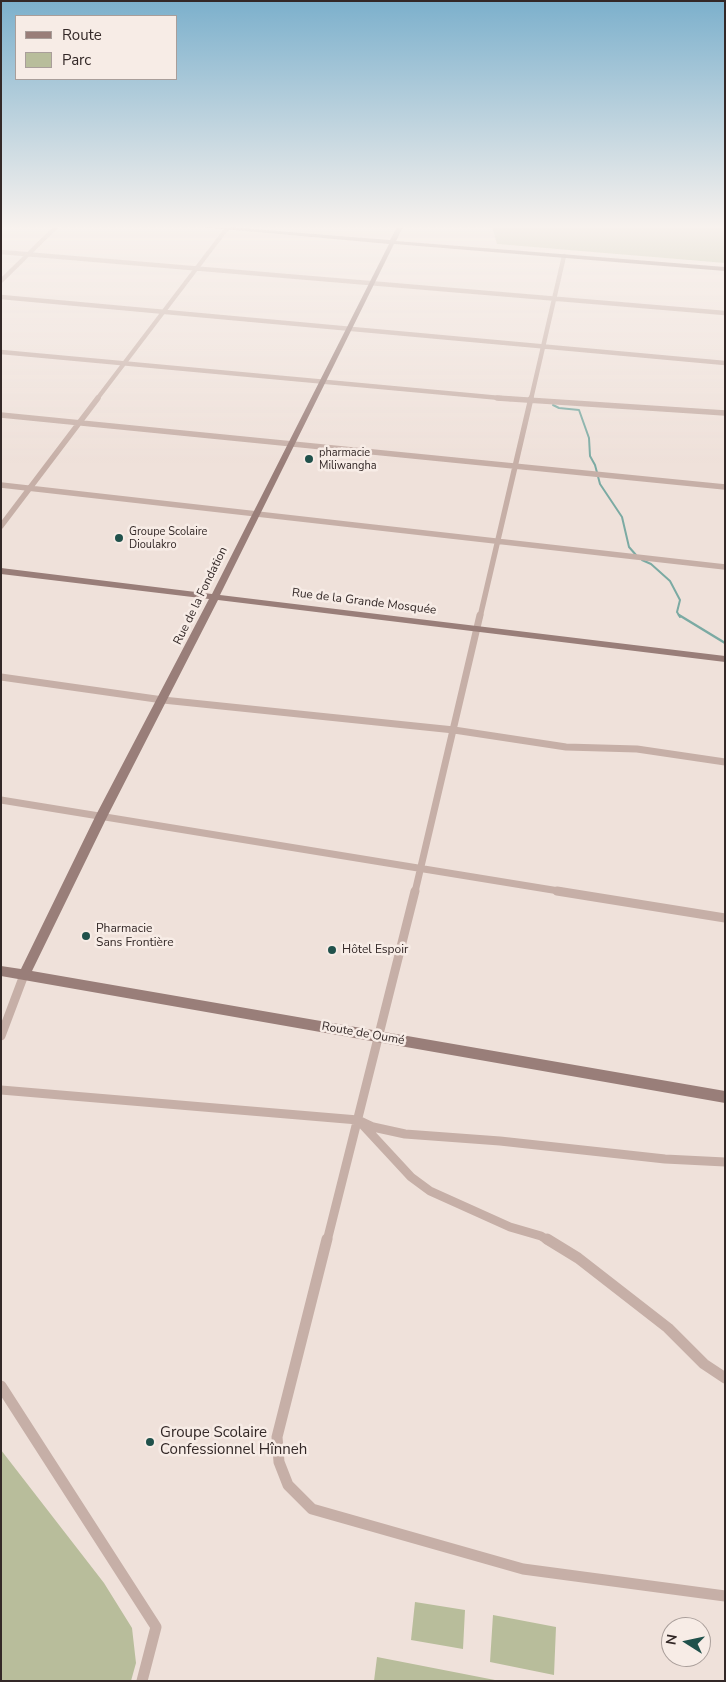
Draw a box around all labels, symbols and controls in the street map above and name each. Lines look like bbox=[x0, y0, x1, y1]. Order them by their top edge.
legend bbox=[15, 15, 178, 80]
text: Route bbox=[62, 25, 102, 45]
text: Parc bbox=[62, 50, 91, 70]
place label: pharmacie Miliwangha bbox=[319, 446, 377, 472]
marker: pharmacie Miliwangha bbox=[303, 453, 315, 465]
place label: Groupe Scolaire Dioulakro bbox=[129, 525, 207, 551]
marker: Groupe Scolaire Dioulakro bbox=[113, 532, 125, 544]
street label: Rue de la Fondation bbox=[171, 545, 231, 647]
street label: Rue de la Grande Mosquée bbox=[291, 586, 437, 618]
place label: Pharmacie Sans Frontière bbox=[96, 922, 174, 950]
marker: Pharmacie Sans Frontière bbox=[80, 930, 92, 942]
place label: Hôtel Espoir bbox=[342, 943, 408, 957]
marker: Hôtel Espoir bbox=[326, 944, 338, 956]
street label: Route de Oumé bbox=[320, 1020, 406, 1048]
place label: Groupe Scolaire Confessionnel Hînneh bbox=[160, 1424, 307, 1459]
marker: Groupe Scolaire Confessionnel Hînneh bbox=[144, 1436, 156, 1448]
north arrow bbox=[661, 1617, 711, 1667]
text: N bbox=[661, 1633, 682, 1646]

